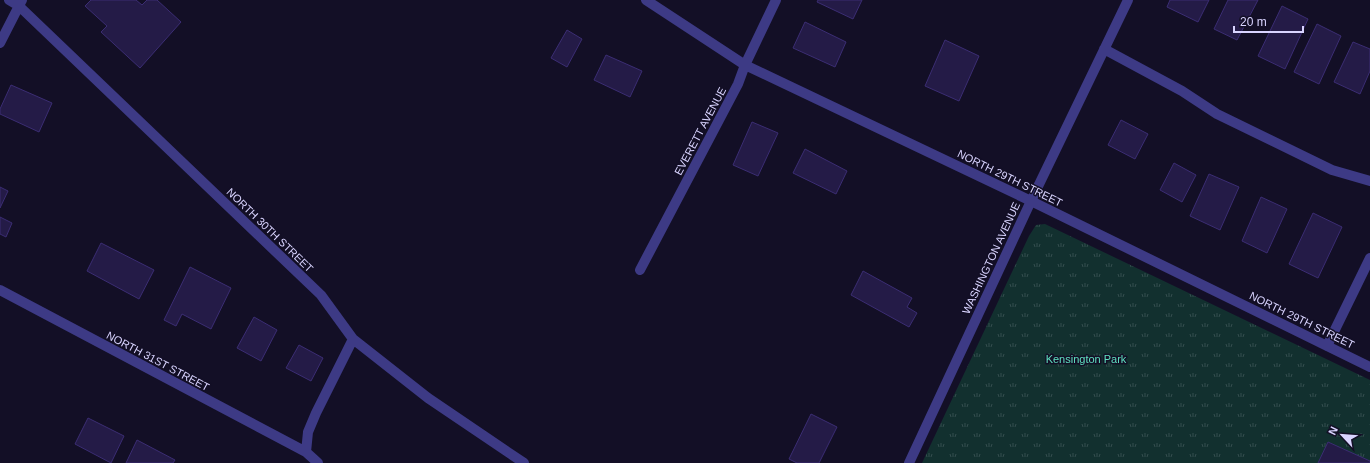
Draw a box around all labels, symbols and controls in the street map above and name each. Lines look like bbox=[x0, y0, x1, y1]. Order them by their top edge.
scale bar bbox=[1234, 8, 1303, 34]
text: 20 m bbox=[1240, 15, 1267, 29]
street label: EVERETT AVENUE bbox=[672, 85, 728, 177]
street label: NORTH 29TH STREET bbox=[956, 147, 1065, 209]
street label: NORTH 30TH STREET bbox=[224, 186, 316, 275]
street label: WASHINGTON AVENUE bbox=[960, 200, 1022, 316]
street label: NORTH 29TH STREET bbox=[1248, 289, 1357, 351]
street label: NORTH 31ST STREET bbox=[105, 329, 212, 393]
park label: Kensington Park bbox=[1046, 353, 1127, 365]
north arrow bbox=[1322, 415, 1362, 455]
text: N bbox=[1326, 424, 1340, 437]

